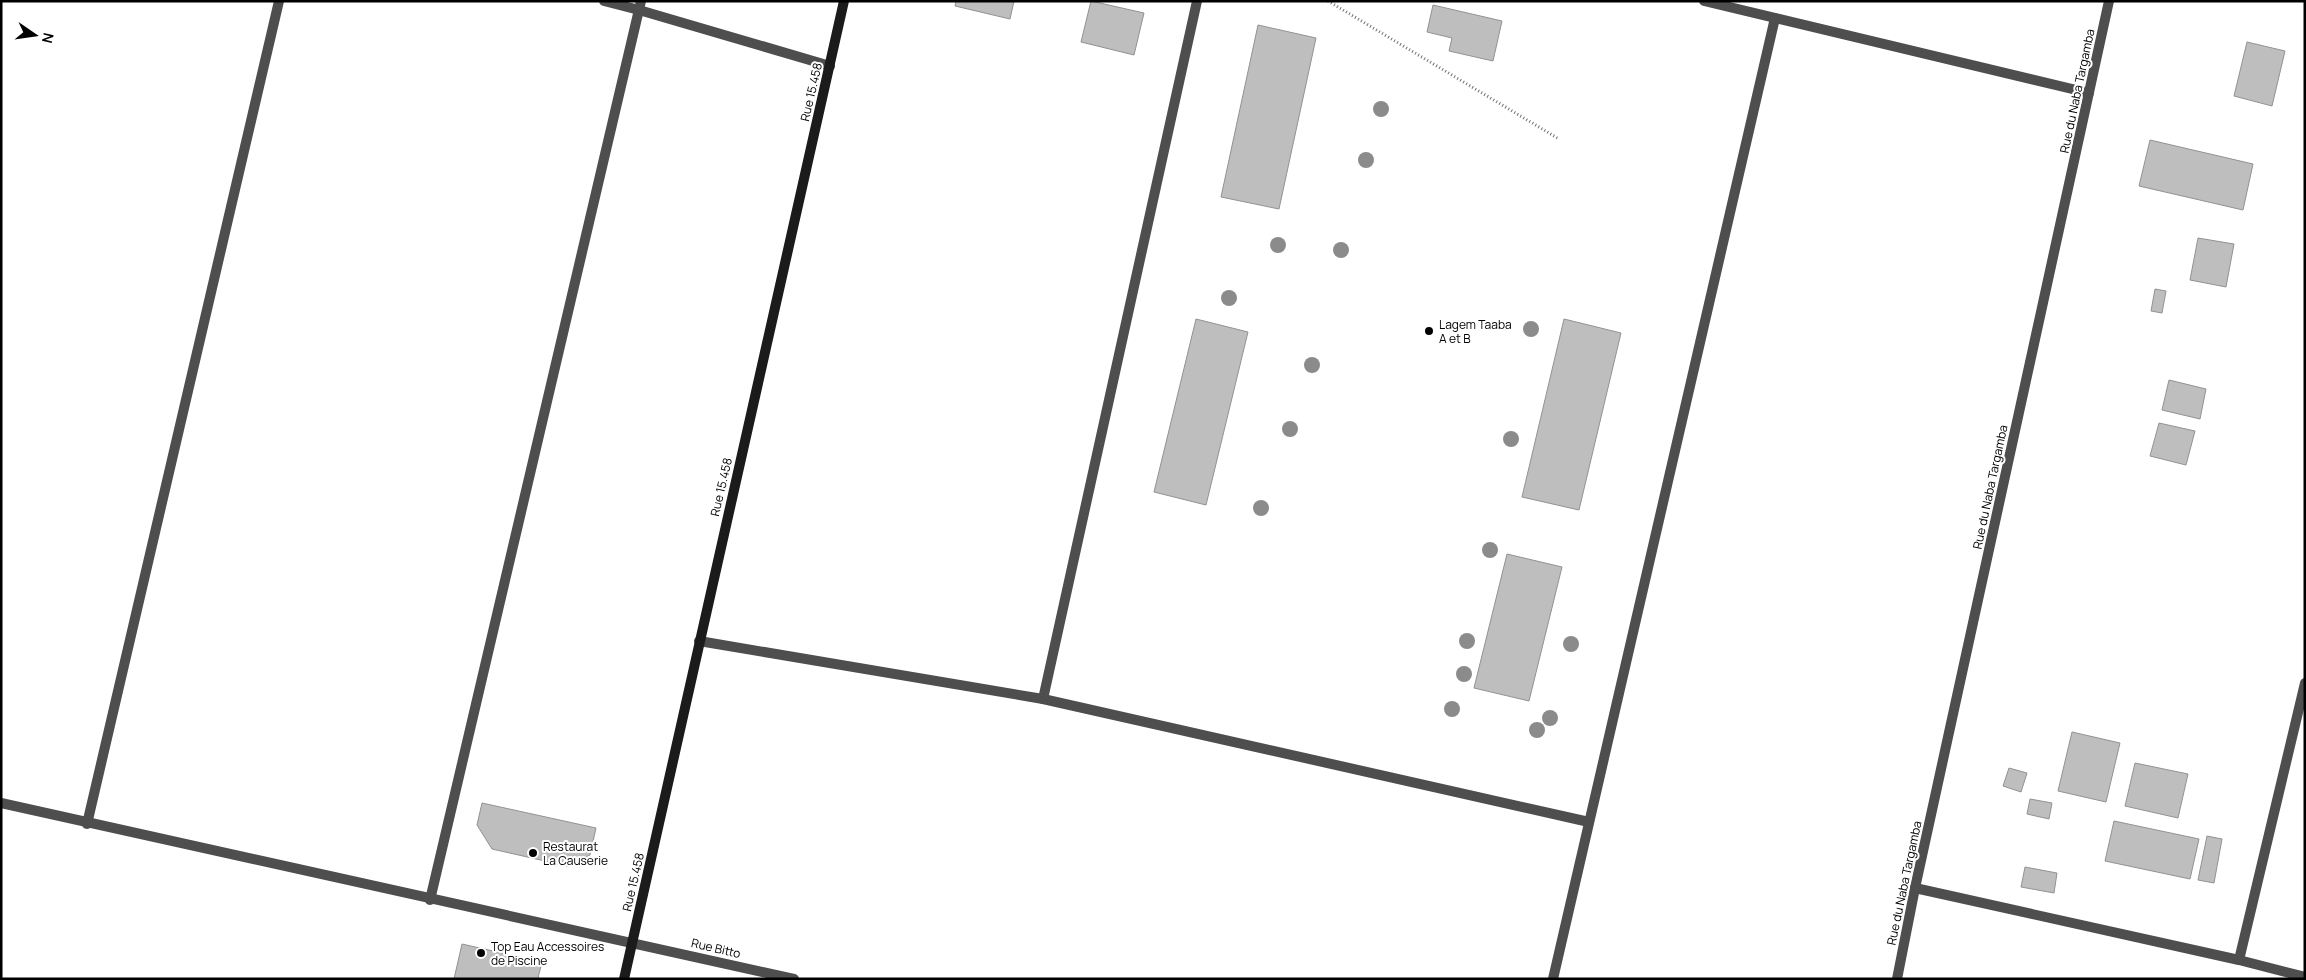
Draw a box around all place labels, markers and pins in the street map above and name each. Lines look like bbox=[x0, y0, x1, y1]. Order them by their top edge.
place label: Lagem Taaba A et B bbox=[1439, 316, 1512, 347]
marker: Lagem Taaba A et B bbox=[1423, 325, 1435, 337]
place label: Restaurat La Causerie bbox=[543, 838, 608, 869]
marker: Restaurat La Causerie bbox=[527, 847, 539, 859]
place label: Top Eau Accessoires de Piscine bbox=[491, 938, 604, 969]
marker: Top Eau Accessoires de Piscine bbox=[475, 947, 487, 959]

